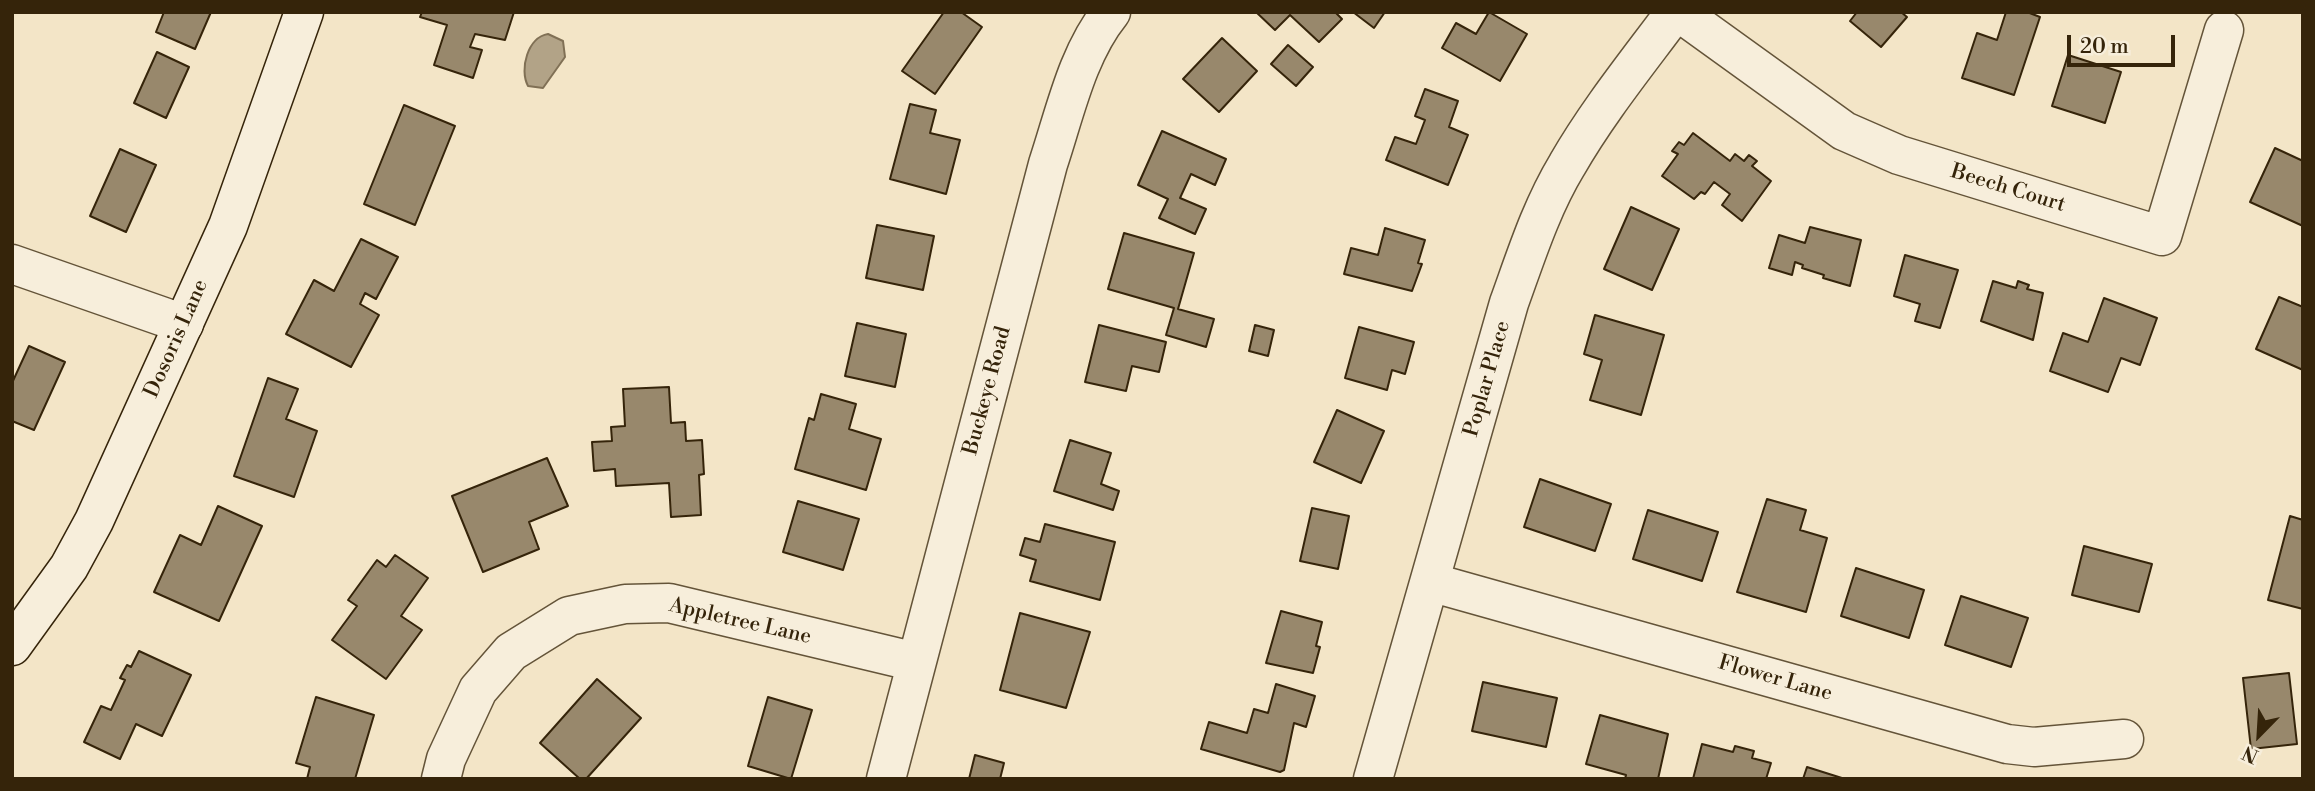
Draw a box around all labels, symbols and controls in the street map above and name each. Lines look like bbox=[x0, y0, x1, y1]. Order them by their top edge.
scale bar bbox=[2070, 21, 2178, 65]
text: 20 m bbox=[2080, 34, 2129, 60]
street label: Beech Court bbox=[1948, 160, 2068, 218]
street label: Dosoris Lane bbox=[140, 276, 214, 402]
street label: Poplar Place bbox=[1459, 318, 1517, 440]
street label: Buckeye Road bbox=[959, 324, 1017, 458]
street label: Appletree Lane bbox=[667, 593, 813, 651]
street label: Flower Lane bbox=[1715, 651, 1835, 707]
north arrow bbox=[2224, 700, 2294, 770]
text: N bbox=[2239, 740, 2262, 768]

